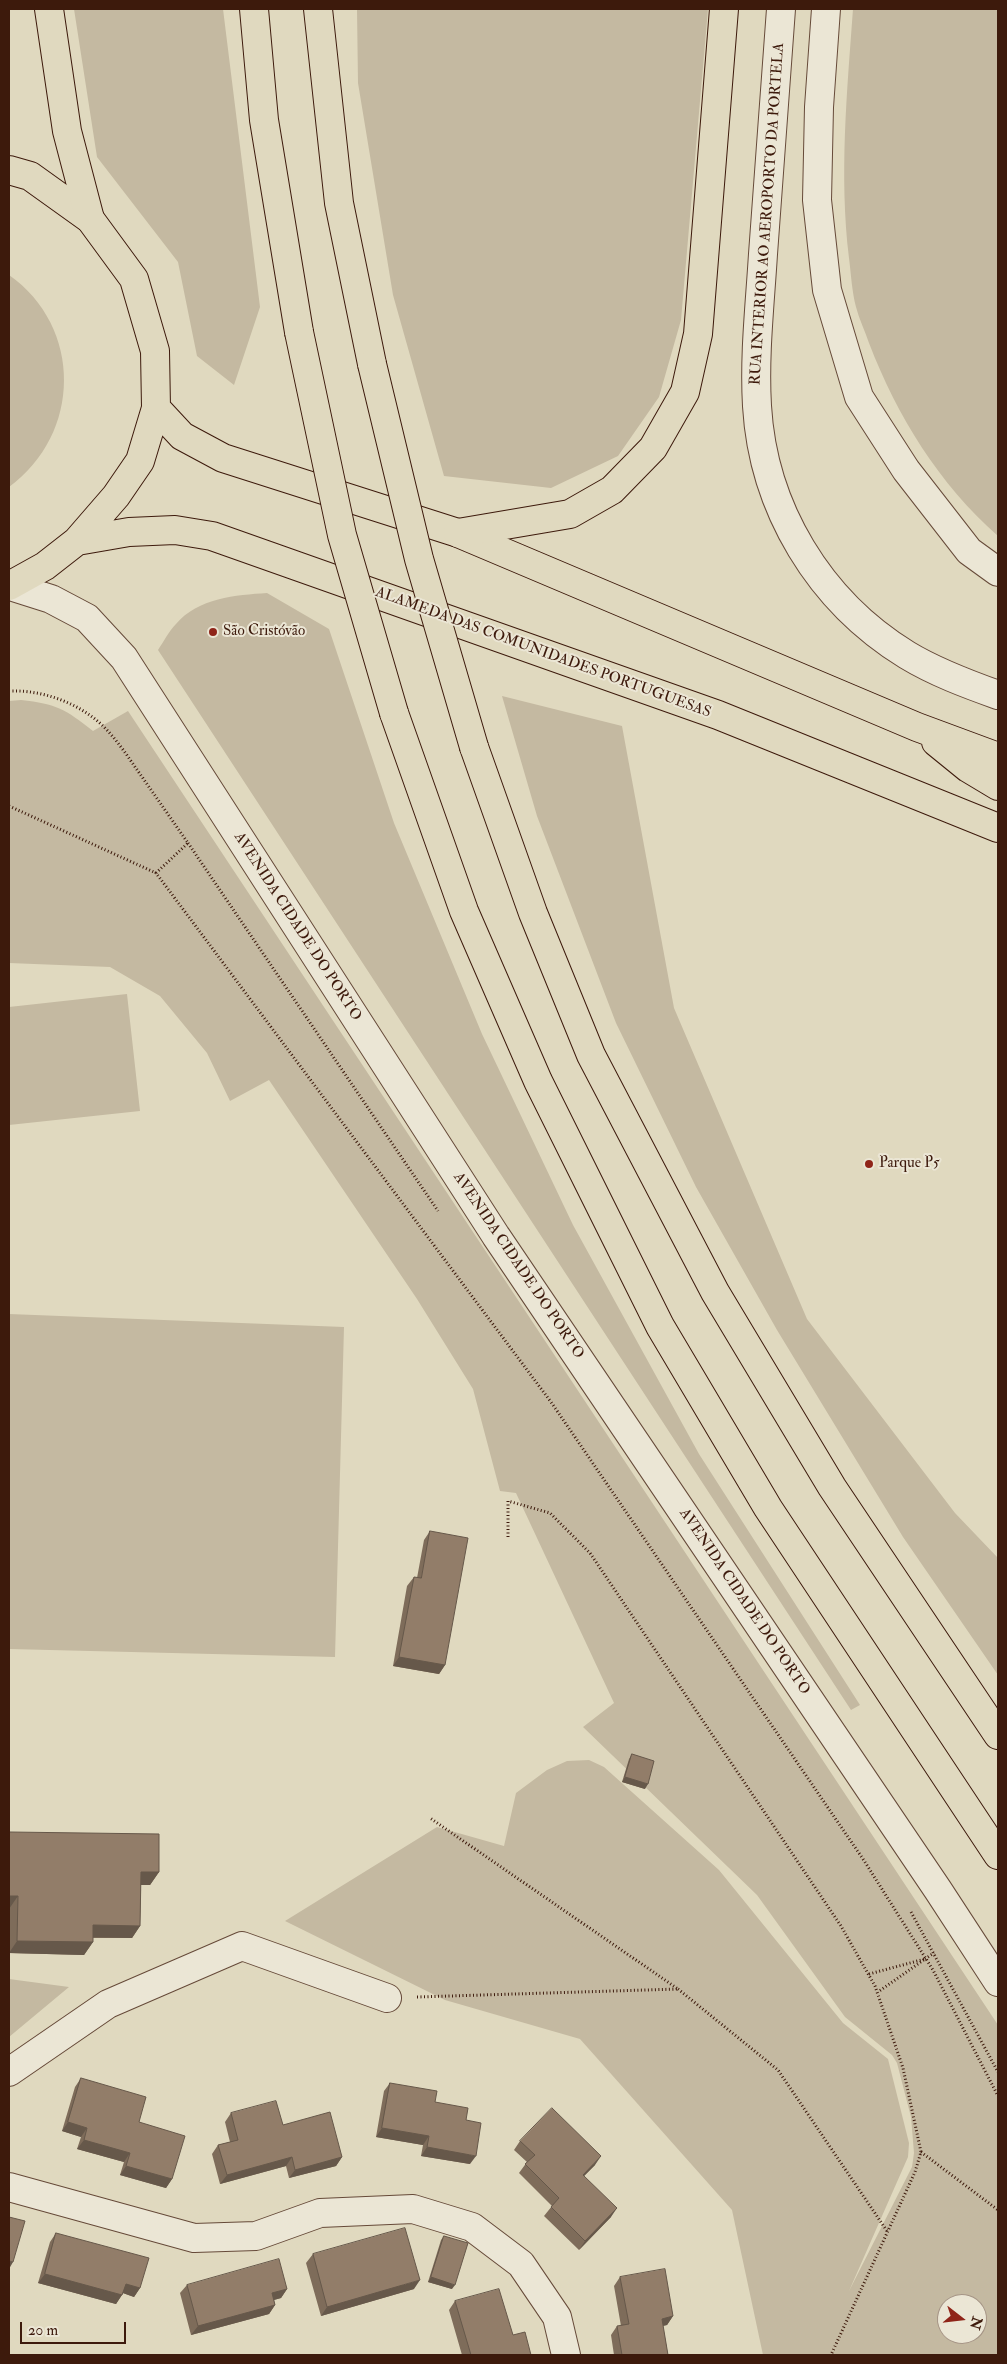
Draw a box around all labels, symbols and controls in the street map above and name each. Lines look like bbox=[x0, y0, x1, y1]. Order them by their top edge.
street label: RUA INTERIOR AO AEROPORTO DA PORTELA bbox=[747, 42, 789, 386]
street label: ALAMEDA DAS COMUNIDADES PORTUGUESAS bbox=[373, 584, 713, 722]
place label: São Cristóvão bbox=[223, 623, 305, 641]
marker: São Cristóvão bbox=[207, 626, 219, 638]
street label: AVENIDA CIDADE DO PORTO bbox=[229, 829, 365, 1025]
place label: Parque P5 bbox=[879, 1155, 940, 1173]
marker: Parque P5 bbox=[863, 1158, 875, 1170]
street label: AVENIDA CIDADE DO PORTO bbox=[449, 1169, 587, 1363]
street label: AVENIDA CIDADE DO PORTO bbox=[675, 1505, 813, 1699]
north arrow bbox=[937, 2294, 987, 2344]
scale bar bbox=[22, 2312, 129, 2344]
text: N bbox=[966, 2315, 986, 2331]
text: 20 m bbox=[28, 2321, 58, 2340]

